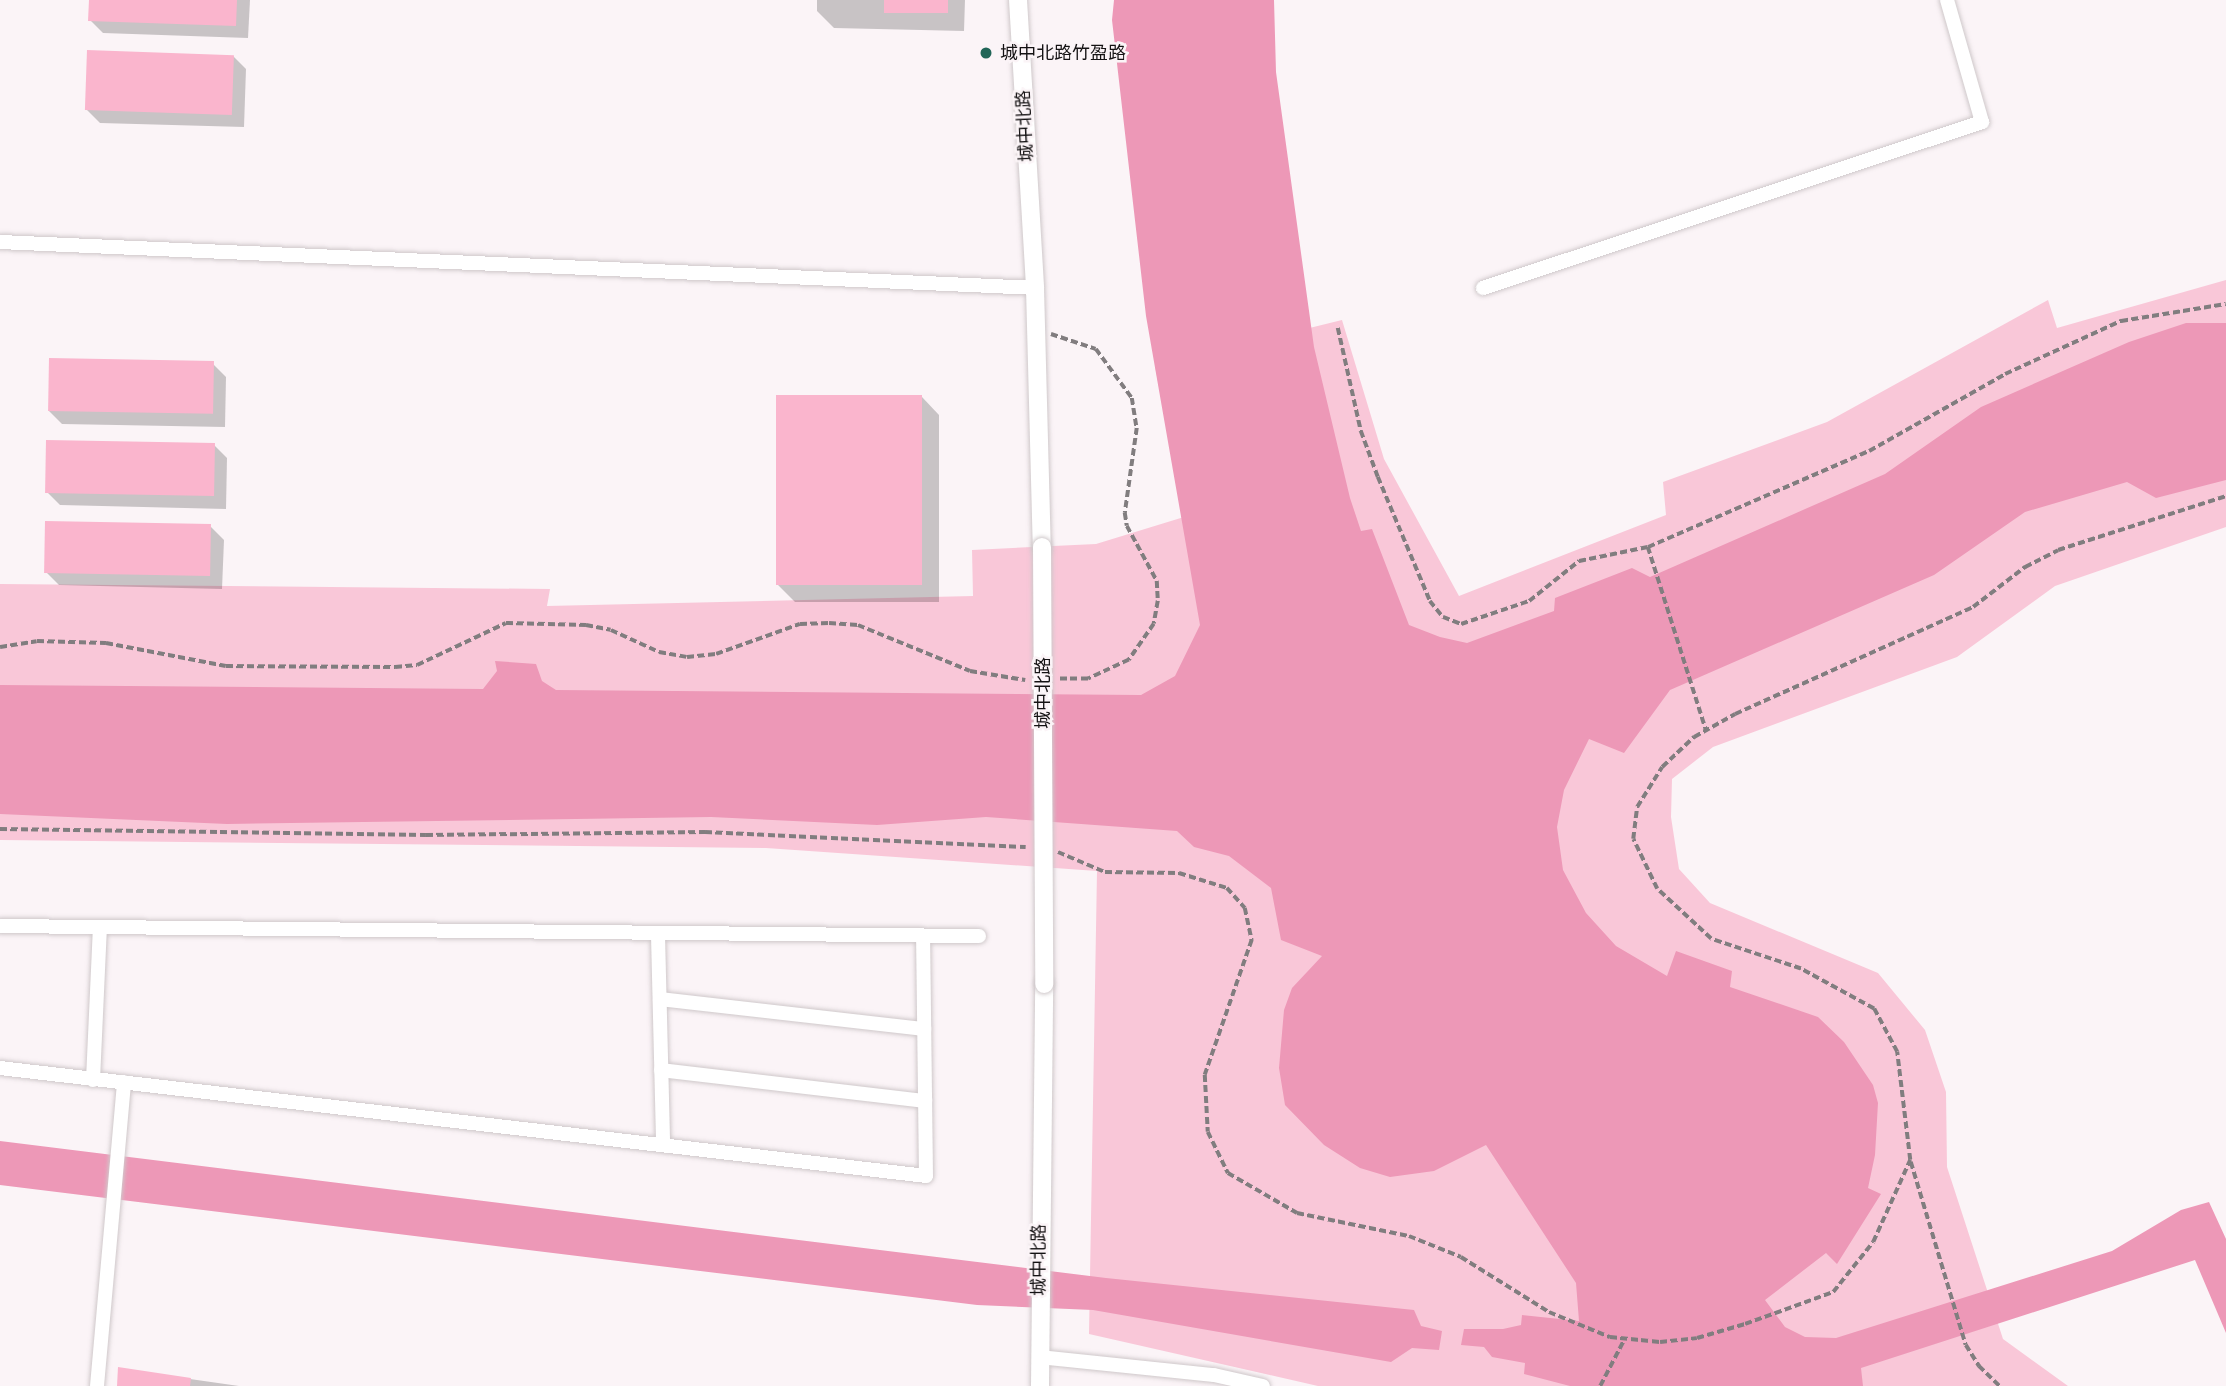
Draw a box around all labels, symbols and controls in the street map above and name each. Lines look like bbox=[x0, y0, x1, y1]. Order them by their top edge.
place label: 城中北路竹盈路 bbox=[1000, 42, 1126, 64]
marker: 城中北路竹盈路 bbox=[978, 45, 994, 61]
street label: 城中北路 bbox=[1012, 89, 1038, 163]
street label: 城中北路 bbox=[1032, 657, 1054, 729]
street label: 城中北路 bbox=[1028, 1224, 1050, 1296]

